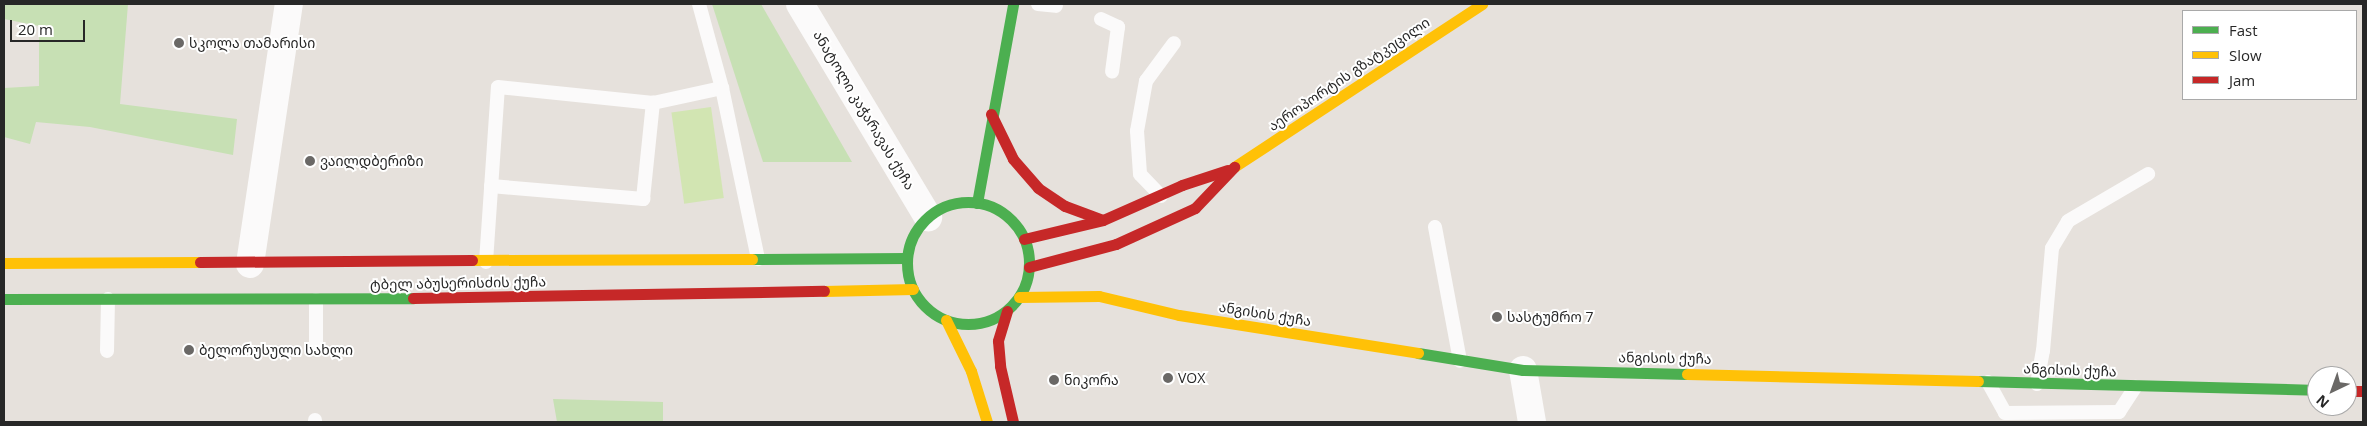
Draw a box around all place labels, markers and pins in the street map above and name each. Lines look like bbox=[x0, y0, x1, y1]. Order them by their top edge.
place label: სკოლა თამარისი bbox=[189, 35, 315, 51]
marker: სკოლა თამარისი bbox=[173, 37, 185, 49]
place label: ვაილდბერიზი bbox=[320, 153, 424, 169]
marker: ვაილდბერიზი bbox=[304, 155, 316, 167]
place label: სასტუმრო 7 bbox=[1507, 309, 1593, 325]
marker: სასტუმრო 7 bbox=[1491, 311, 1503, 323]
place label: ბელორუსული სახლი bbox=[199, 342, 353, 358]
marker: ბელორუსული სახლი bbox=[183, 344, 195, 356]
place label: VOX bbox=[1178, 370, 1205, 386]
place label: ნიკორა bbox=[1064, 372, 1119, 388]
marker: VOX bbox=[1162, 372, 1174, 384]
marker: ნიკორა bbox=[1048, 374, 1060, 386]

